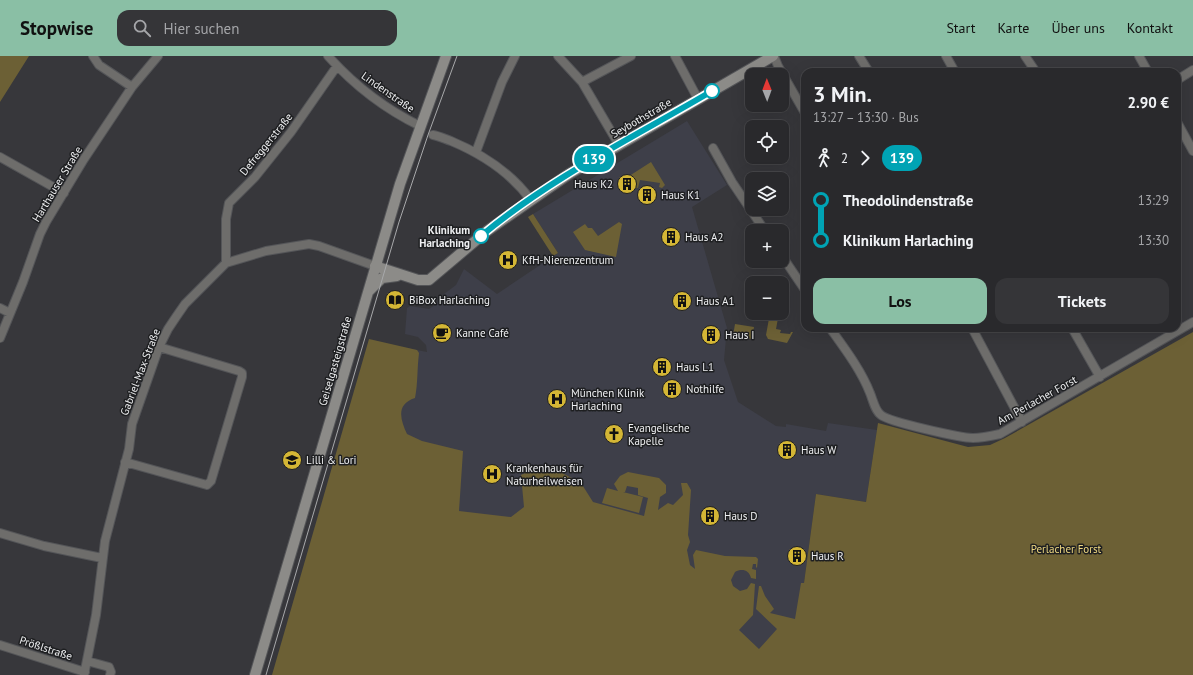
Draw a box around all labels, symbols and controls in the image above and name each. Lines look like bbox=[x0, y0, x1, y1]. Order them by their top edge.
search box bbox=[117, 10, 397, 46]
text: Stopwise bbox=[20, 16, 93, 40]
icon: search bbox=[131, 17, 153, 39]
text: Hier suchen bbox=[163, 19, 239, 38]
text: Start bbox=[946, 19, 975, 37]
text: Karte bbox=[997, 19, 1029, 37]
text: Über uns bbox=[1051, 19, 1105, 37]
text: Kontakt bbox=[1127, 19, 1173, 37]
north arrow bbox=[745, 68, 789, 112]
map controls bbox=[745, 68, 789, 320]
street label: Lindenstraße bbox=[359, 69, 418, 116]
text: 3 Min. bbox=[813, 80, 872, 108]
unlabelled marker bbox=[704, 83, 720, 99]
text: 2.90 € bbox=[1127, 93, 1169, 112]
street label: Seybothstraße bbox=[608, 95, 674, 141]
text: 13:27 – 13:30 · Bus bbox=[813, 109, 919, 126]
street label: Defreggerstraße bbox=[237, 110, 296, 178]
button: locate bbox=[745, 120, 789, 164]
street label: Harthauser Straße bbox=[29, 143, 85, 224]
line badge: 139 bbox=[571, 146, 617, 172]
icon: walk bbox=[813, 147, 835, 169]
icon: forward bbox=[854, 147, 876, 169]
text: 139 bbox=[890, 149, 914, 167]
text: 139 bbox=[582, 150, 606, 168]
text: 2 bbox=[841, 150, 848, 167]
button: layers bbox=[745, 172, 789, 216]
building icon: Haus K2 bbox=[616, 173, 638, 195]
place label: Haus K2 bbox=[574, 177, 613, 191]
building icon: Haus K1 bbox=[636, 184, 658, 206]
place label: Haus K1 bbox=[661, 188, 700, 202]
text: Theodolindenstraße bbox=[843, 191, 973, 210]
text: 13:29 bbox=[1138, 192, 1169, 209]
place label: Klinikum Harlaching bbox=[419, 223, 470, 250]
button: + bbox=[745, 224, 789, 268]
building icon: Haus A2 bbox=[660, 226, 682, 248]
marker: Klinikum Harlaching bbox=[473, 228, 489, 244]
place label: Haus A2 bbox=[685, 230, 723, 244]
text: Klinikum Harlaching bbox=[843, 231, 974, 250]
text: 13:30 bbox=[1138, 232, 1169, 249]
hospital icon: KfH-Nierenzentrum bbox=[497, 249, 519, 271]
place label: KfH-Nierenzentrum bbox=[522, 253, 614, 267]
button: − bbox=[745, 276, 789, 320]
button: Los bbox=[813, 278, 987, 324]
button: Tickets bbox=[995, 278, 1169, 324]
library icon: BiBox Harlaching bbox=[384, 289, 406, 311]
building icon: Haus A1 bbox=[671, 290, 693, 312]
place label: BiBox Harlaching bbox=[409, 293, 490, 307]
place label: Haus A1 bbox=[696, 294, 734, 308]
street label: Geiselgasteigstraße bbox=[316, 314, 355, 407]
cafe icon: Kanne Café bbox=[431, 322, 453, 344]
building icon: Haus I bbox=[700, 324, 722, 346]
street label: Gabriel-Max-Straße bbox=[117, 326, 163, 417]
place label: Kanne Café bbox=[456, 326, 509, 340]
place label: Haus I bbox=[725, 328, 755, 342]
building icon: Haus L1 bbox=[651, 356, 673, 378]
place label: Haus L1 bbox=[676, 360, 714, 374]
street label: Am Perlacher Forst bbox=[995, 372, 1080, 428]
building icon: Nothilfe bbox=[661, 378, 683, 400]
place label: Nothilfe bbox=[686, 382, 725, 396]
place label: München Klinik Harlaching bbox=[571, 386, 645, 413]
hospital icon: München Klinik Harlaching bbox=[546, 388, 568, 410]
place label: Evangelische Kapelle bbox=[628, 421, 690, 448]
church icon: Evangelische Kapelle bbox=[603, 423, 625, 445]
building icon: Haus W bbox=[776, 439, 798, 461]
place label: Haus W bbox=[801, 443, 837, 457]
school or university icon: Lilli & Lori bbox=[281, 449, 303, 471]
place label: Lilli & Lori bbox=[306, 453, 357, 467]
place label: Krankenhaus für Naturheilweisen bbox=[506, 461, 583, 488]
hospital icon: Krankenhaus für Naturheilweisen bbox=[481, 463, 503, 485]
building icon: Haus D bbox=[699, 505, 721, 527]
place label: Haus D bbox=[724, 509, 758, 523]
park label: Perlacher Forst bbox=[1031, 542, 1102, 556]
building icon: Haus R bbox=[786, 545, 808, 567]
place label: Haus R bbox=[811, 549, 844, 563]
street label: Prößlstraße bbox=[18, 633, 75, 663]

